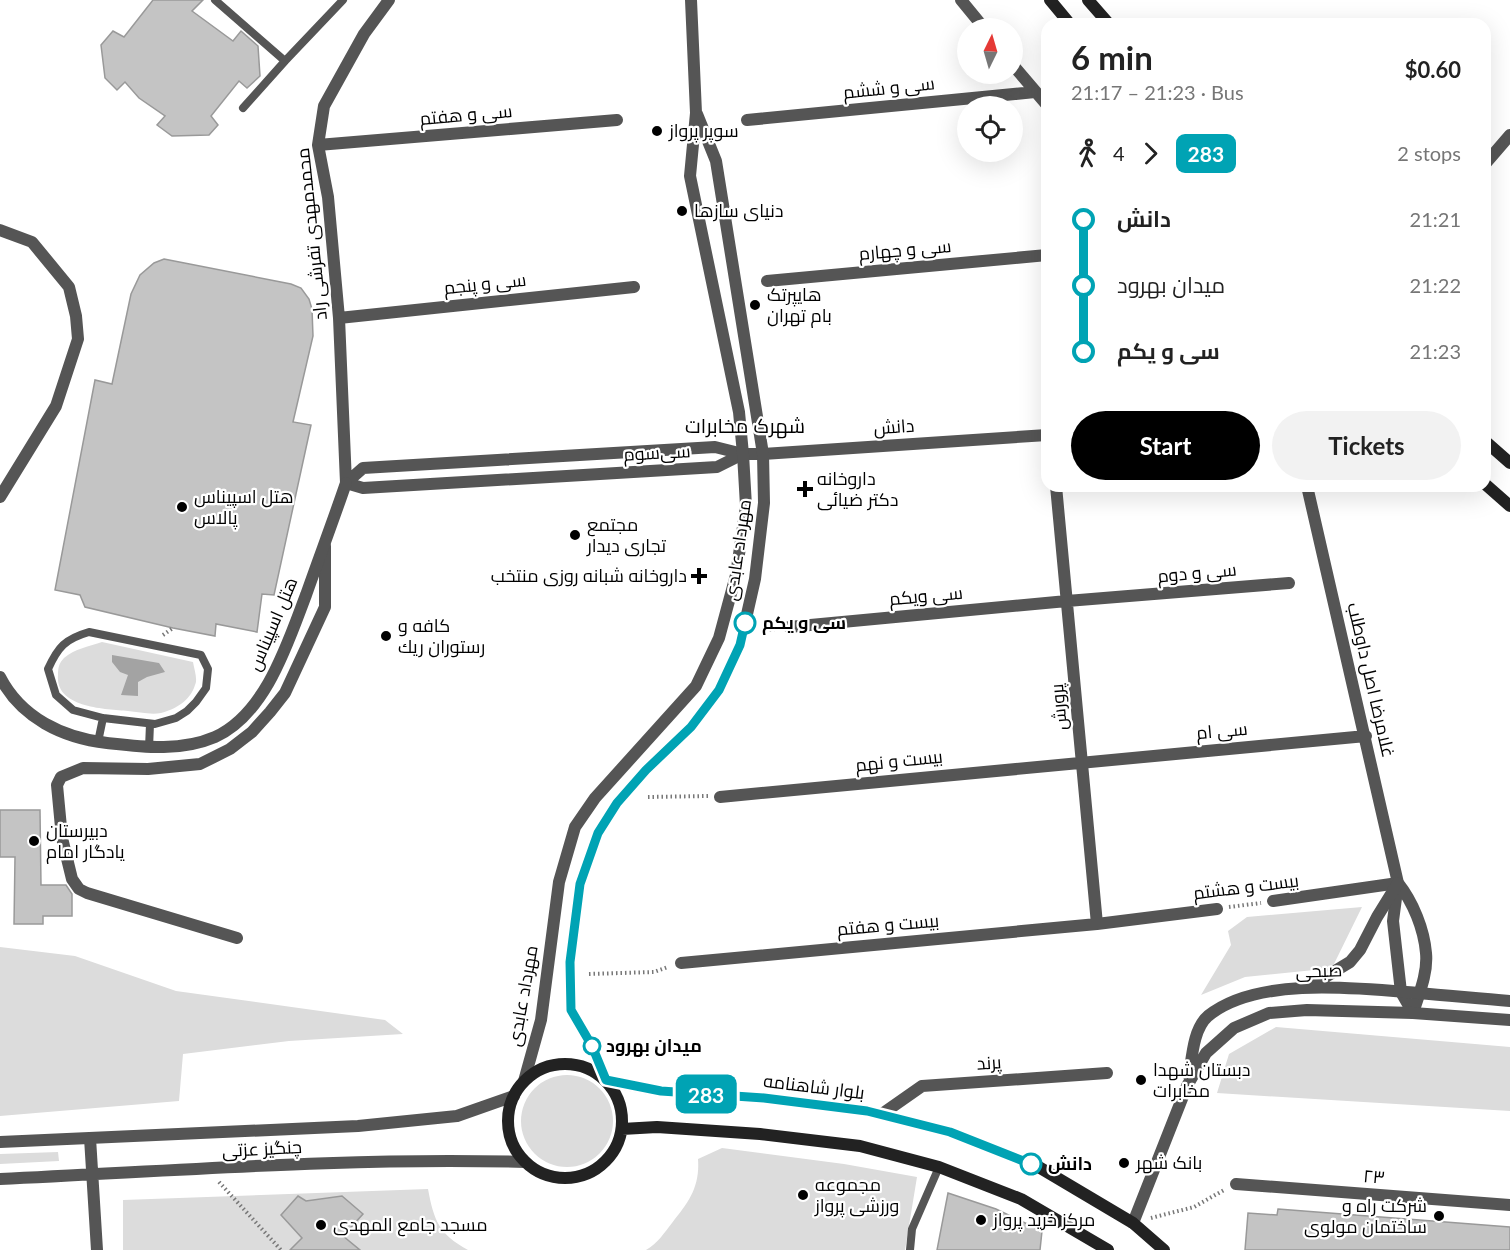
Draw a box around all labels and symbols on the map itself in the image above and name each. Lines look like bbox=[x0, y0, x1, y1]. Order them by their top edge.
north arrow bbox=[957, 18, 1023, 84]
street label: سی و ششم bbox=[842, 71, 936, 105]
street label: سی و هفتم bbox=[419, 99, 513, 131]
place label: سوپر پرواز bbox=[668, 119, 739, 143]
marker: سوپر پرواز bbox=[650, 124, 664, 138]
street label: محمدمهدی تفرشی راد bbox=[291, 147, 332, 321]
place label: دنیای سازها bbox=[694, 199, 783, 222]
marker: دنیای سازها bbox=[675, 204, 689, 218]
street label: سی و چهارم bbox=[858, 234, 952, 266]
street label: سی و پنجم bbox=[443, 268, 527, 300]
place label: هایپرتک بام تهران bbox=[767, 283, 832, 328]
marker: هایپرتک بام تهران bbox=[748, 298, 762, 312]
district label: شهرک مخابرات bbox=[685, 413, 805, 439]
street label: دانش bbox=[873, 414, 915, 439]
street label: سی‌سوم bbox=[623, 439, 691, 467]
place label: داروخانه دکتر ضیائی bbox=[817, 467, 898, 511]
marker: داروخانه دکتر ضیائی bbox=[798, 482, 812, 496]
place label: هتل اسپیناس پالاس bbox=[194, 485, 294, 530]
street label: مهرداد عابدی bbox=[719, 498, 756, 602]
marker: هتل اسپیناس پالاس bbox=[175, 500, 189, 514]
place label: مجتمع تجاری دیدار bbox=[586, 513, 666, 557]
marker: مجتمع تجاری دیدار bbox=[568, 528, 582, 542]
street label: سی و دوم bbox=[1156, 558, 1238, 588]
place label: داروخانه شبانه روزی منتخب bbox=[491, 564, 687, 587]
marker: داروخانه شبانه روزی منتخب bbox=[692, 569, 706, 583]
street label: هتل اسپیناس bbox=[243, 574, 303, 674]
street label: سی ویکم bbox=[888, 581, 964, 611]
street label: غلامرضا اصل داوطلب bbox=[1342, 600, 1400, 760]
place label: سی و یکم bbox=[762, 611, 846, 635]
marker: سی و یکم bbox=[734, 612, 756, 634]
place label: كافه و رستوران ريك bbox=[398, 614, 485, 658]
marker: كافه و رستوران ريك bbox=[379, 629, 393, 643]
street label: پرورش bbox=[1045, 683, 1073, 731]
street label: سی ام bbox=[1195, 717, 1249, 745]
street label: بیست و نهم bbox=[854, 744, 944, 778]
place label: دبیرستان یادگار امام bbox=[46, 819, 125, 864]
marker: دبیرستان یادگار امام bbox=[27, 834, 41, 848]
street label: بیست و هشتم bbox=[1192, 869, 1300, 905]
street label: بیست و هفتم bbox=[836, 909, 940, 941]
street label: مهرداد عابدی bbox=[502, 944, 543, 1048]
street label: صبحی bbox=[1295, 958, 1343, 983]
place label: میدان بهرود bbox=[606, 1034, 702, 1057]
marker: میدان بهرود bbox=[583, 1037, 601, 1055]
street label: پرند bbox=[976, 1050, 1002, 1076]
place label: دبستان شهدا مخابرات bbox=[1153, 1058, 1250, 1102]
street label: بلوار شاهنامه bbox=[762, 1069, 866, 1104]
marker: دبستان شهدا مخابرات bbox=[1134, 1073, 1148, 1087]
line badge: 283 bbox=[672, 1074, 740, 1114]
street label: چنگیز عزتی bbox=[221, 1135, 303, 1163]
place label: بانک شهر bbox=[1135, 1151, 1202, 1174]
place label: دانش bbox=[1048, 1152, 1092, 1175]
marker: دانش bbox=[1020, 1153, 1042, 1175]
marker: بانک شهر bbox=[1117, 1156, 1131, 1170]
street label: ۲۳ bbox=[1362, 1164, 1386, 1188]
place label: مجموعه ورزشی پرواز bbox=[814, 1173, 899, 1218]
marker: مجموعه ورزشی پرواز bbox=[796, 1188, 810, 1202]
place label: شرکت راه و ساختمان مولوی bbox=[1304, 1194, 1427, 1238]
place label: مرکز خرید پرواز bbox=[992, 1208, 1095, 1232]
marker: شرکت راه و ساختمان مولوی bbox=[1432, 1209, 1446, 1223]
place label: مسجد جامع المهدی bbox=[333, 1213, 488, 1237]
marker: مرکز خرید پرواز bbox=[974, 1213, 988, 1227]
marker: مسجد جامع المهدی bbox=[314, 1218, 328, 1232]

